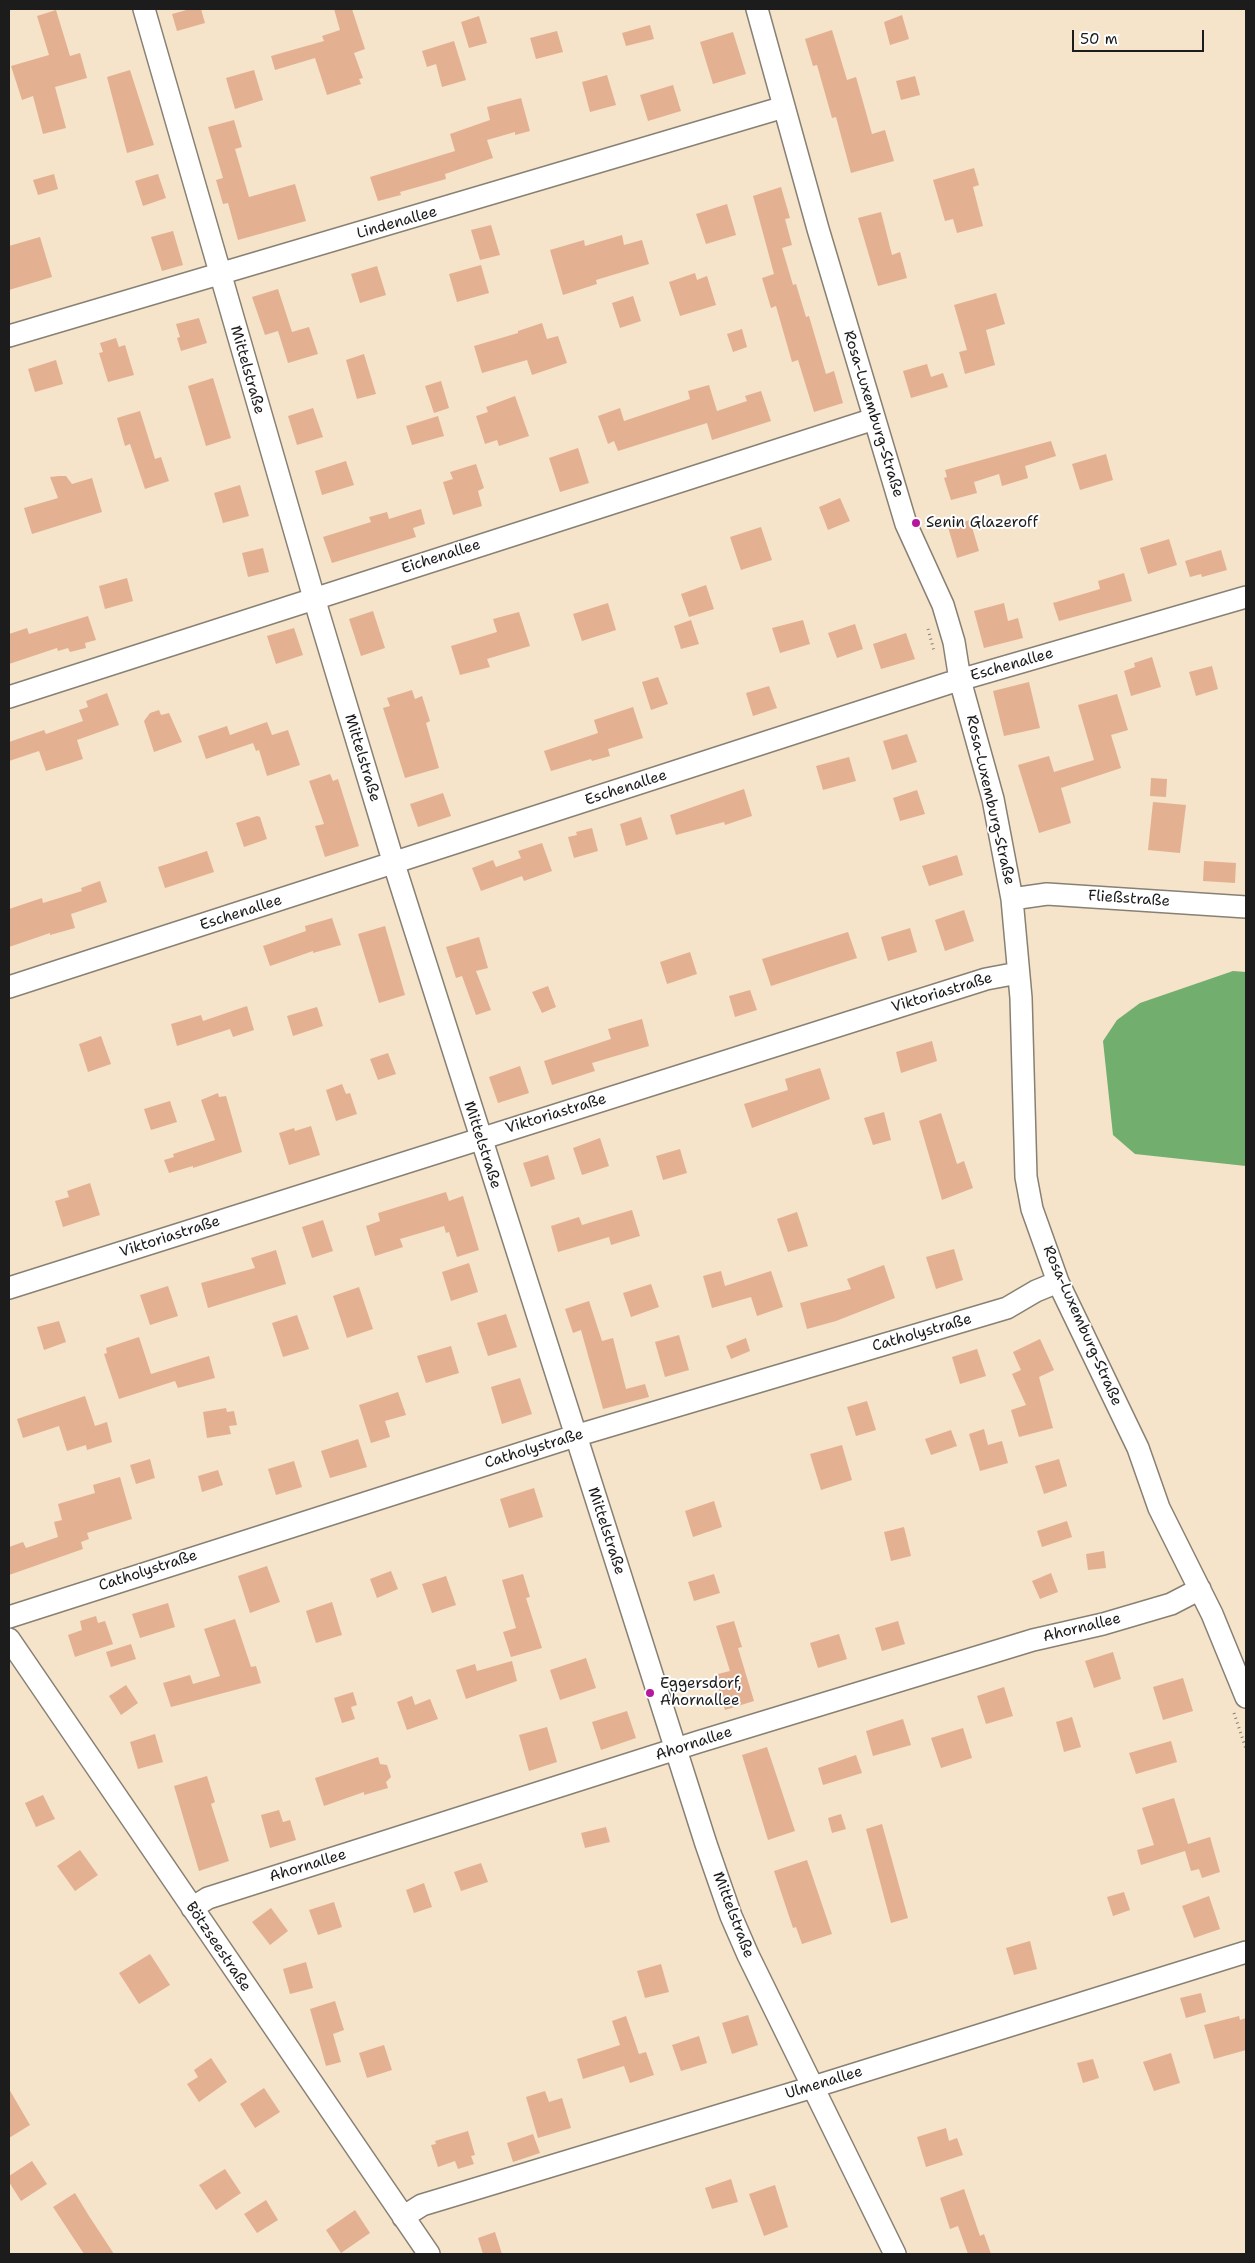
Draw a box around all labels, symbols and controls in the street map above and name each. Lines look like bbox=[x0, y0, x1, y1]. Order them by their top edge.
scale bar bbox=[1075, 20, 1208, 52]
text: 50 m bbox=[1080, 29, 1118, 49]
street label: Lindenallee bbox=[355, 203, 439, 243]
street label: Mittelstraße bbox=[226, 324, 268, 416]
street label: Rosa-Luxemburg-Straße bbox=[839, 328, 907, 500]
place label: Senin Glazeroff bbox=[926, 514, 1038, 532]
marker: Senin Glazeroff bbox=[910, 517, 922, 529]
street label: Eichenallee bbox=[399, 536, 483, 578]
street label: Eschenallee bbox=[969, 645, 1055, 685]
street label: Mittelstraße bbox=[340, 712, 384, 804]
street label: Rosa-Luxemburg-Straße bbox=[962, 713, 1018, 887]
street label: Eschenallee bbox=[583, 766, 669, 810]
street label: Fließstraße bbox=[1087, 887, 1171, 911]
street label: Eschenallee bbox=[198, 891, 284, 935]
street label: Viktoriastraße bbox=[889, 969, 995, 1017]
street label: Viktoriastraße bbox=[503, 1090, 609, 1138]
street label: Mittelstraße bbox=[459, 1099, 505, 1191]
street label: Viktoriastraße bbox=[118, 1212, 222, 1262]
street label: Rosa-Luxemburg-Straße bbox=[1038, 1243, 1126, 1409]
street label: Catholystraße bbox=[870, 1310, 974, 1356]
street label: Catholystraße bbox=[482, 1425, 586, 1473]
street label: Mittelstraße bbox=[583, 1485, 629, 1577]
street label: Catholystraße bbox=[96, 1547, 200, 1595]
street label: Ahornallee bbox=[1041, 1610, 1123, 1646]
place label: Eggersdorf, Ahornallee bbox=[660, 1675, 742, 1710]
marker: Eggersdorf, Ahornallee bbox=[644, 1687, 656, 1699]
street label: Ahornallee bbox=[653, 1723, 735, 1765]
street label: Ahornallee bbox=[267, 1846, 349, 1886]
street label: Mittelstraße bbox=[708, 1869, 758, 1961]
street label: Bötzseestraße bbox=[181, 1899, 255, 1995]
street label: Ulmenallee bbox=[783, 2063, 865, 2103]

